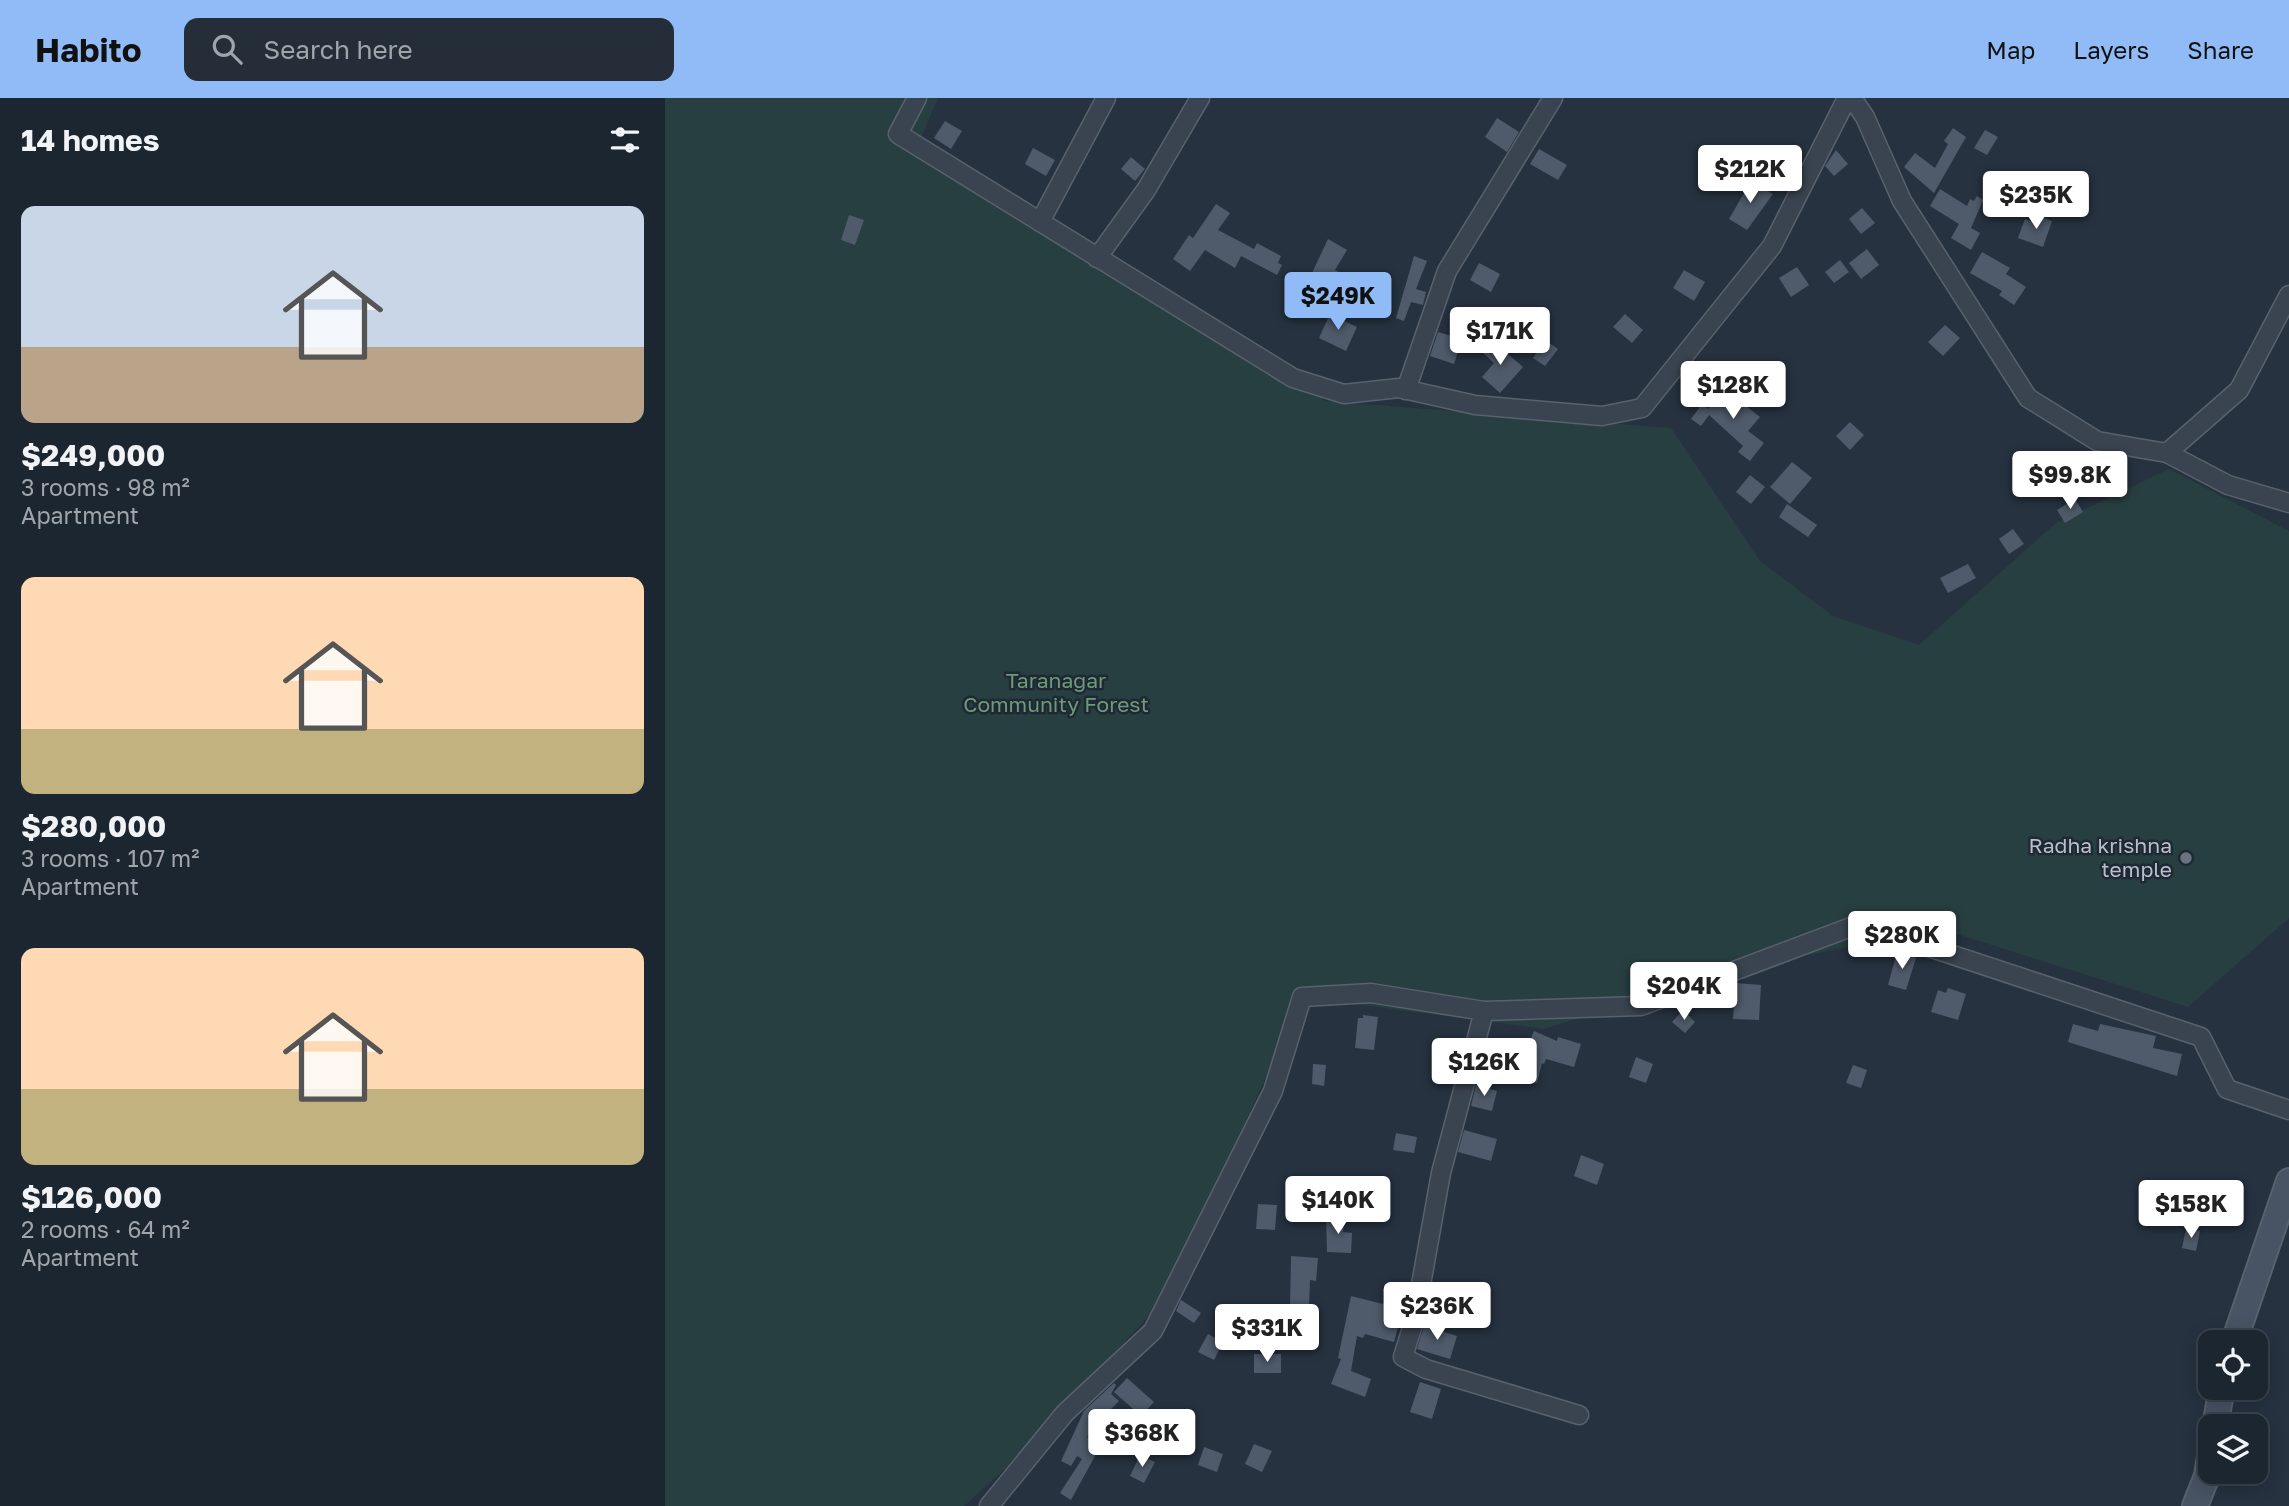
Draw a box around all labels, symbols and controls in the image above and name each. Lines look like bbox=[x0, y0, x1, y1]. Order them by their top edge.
search box bbox=[184, 18, 674, 81]
text: Habito bbox=[35, 30, 142, 69]
icon: search bbox=[208, 30, 246, 68]
text: Search here bbox=[264, 34, 413, 65]
text: Map bbox=[1986, 35, 2035, 64]
text: Layers bbox=[2073, 35, 2149, 64]
text: Share bbox=[2187, 35, 2254, 64]
icon: filters bbox=[606, 121, 644, 159]
text: 14 homes bbox=[21, 122, 160, 158]
pin: $212K bbox=[1701, 146, 1799, 205]
text: $212K bbox=[1714, 154, 1786, 182]
pin: $235K bbox=[1987, 172, 2085, 231]
text: $235K bbox=[1999, 180, 2073, 208]
icon: home bbox=[270, 252, 396, 378]
pin: $249K bbox=[1289, 272, 1387, 332]
text: $249K bbox=[1300, 281, 1376, 309]
pin: $171K bbox=[1451, 308, 1549, 367]
text: $171K bbox=[1466, 316, 1534, 344]
pin: $128K bbox=[1684, 362, 1782, 421]
text: $128K bbox=[1697, 370, 1769, 398]
text: $249,000 bbox=[21, 437, 165, 473]
pin: $99.8K bbox=[2013, 452, 2127, 511]
text: $99.8K bbox=[2028, 460, 2112, 488]
text: 3 rooms · 98 m² bbox=[21, 473, 190, 501]
text: Apartment bbox=[21, 501, 139, 529]
icon: home bbox=[270, 623, 396, 749]
park label: Taranagar Community Forest bbox=[963, 667, 1149, 717]
text: $280,000 bbox=[21, 808, 166, 844]
place label: Radha krishna temple bbox=[2029, 832, 2172, 882]
text: 3 rooms · 107 m² bbox=[21, 844, 199, 872]
marker: Radha krishna temple bbox=[2178, 850, 2194, 866]
text: Apartment bbox=[21, 872, 139, 900]
pin: $280K bbox=[1853, 912, 1951, 971]
text: $280K bbox=[1864, 920, 1940, 948]
pin: $204K bbox=[1635, 962, 1733, 1022]
text: $204K bbox=[1646, 971, 1722, 999]
icon: home bbox=[270, 994, 396, 1120]
pin: $126K bbox=[1435, 1038, 1533, 1098]
text: $126K bbox=[1448, 1047, 1520, 1075]
pin: $140K bbox=[1289, 1176, 1387, 1236]
text: $126,000 bbox=[21, 1179, 162, 1215]
pin: $158K bbox=[2142, 1180, 2240, 1240]
text: $140K bbox=[1301, 1185, 1375, 1213]
text: $158K bbox=[2155, 1189, 2227, 1217]
text: 2 rooms · 64 m² bbox=[21, 1215, 190, 1243]
text: Apartment bbox=[21, 1243, 139, 1271]
pin: $236K bbox=[1388, 1282, 1486, 1342]
text: $236K bbox=[1400, 1291, 1474, 1319]
pin: $331K bbox=[1218, 1304, 1316, 1364]
text: $331K bbox=[1231, 1313, 1303, 1341]
map controls bbox=[2198, 1330, 2268, 1484]
button: locate bbox=[2198, 1330, 2268, 1400]
pin: $368K bbox=[1093, 1410, 1191, 1469]
button: layers bbox=[2198, 1414, 2268, 1484]
text: $368K bbox=[1104, 1418, 1180, 1446]

